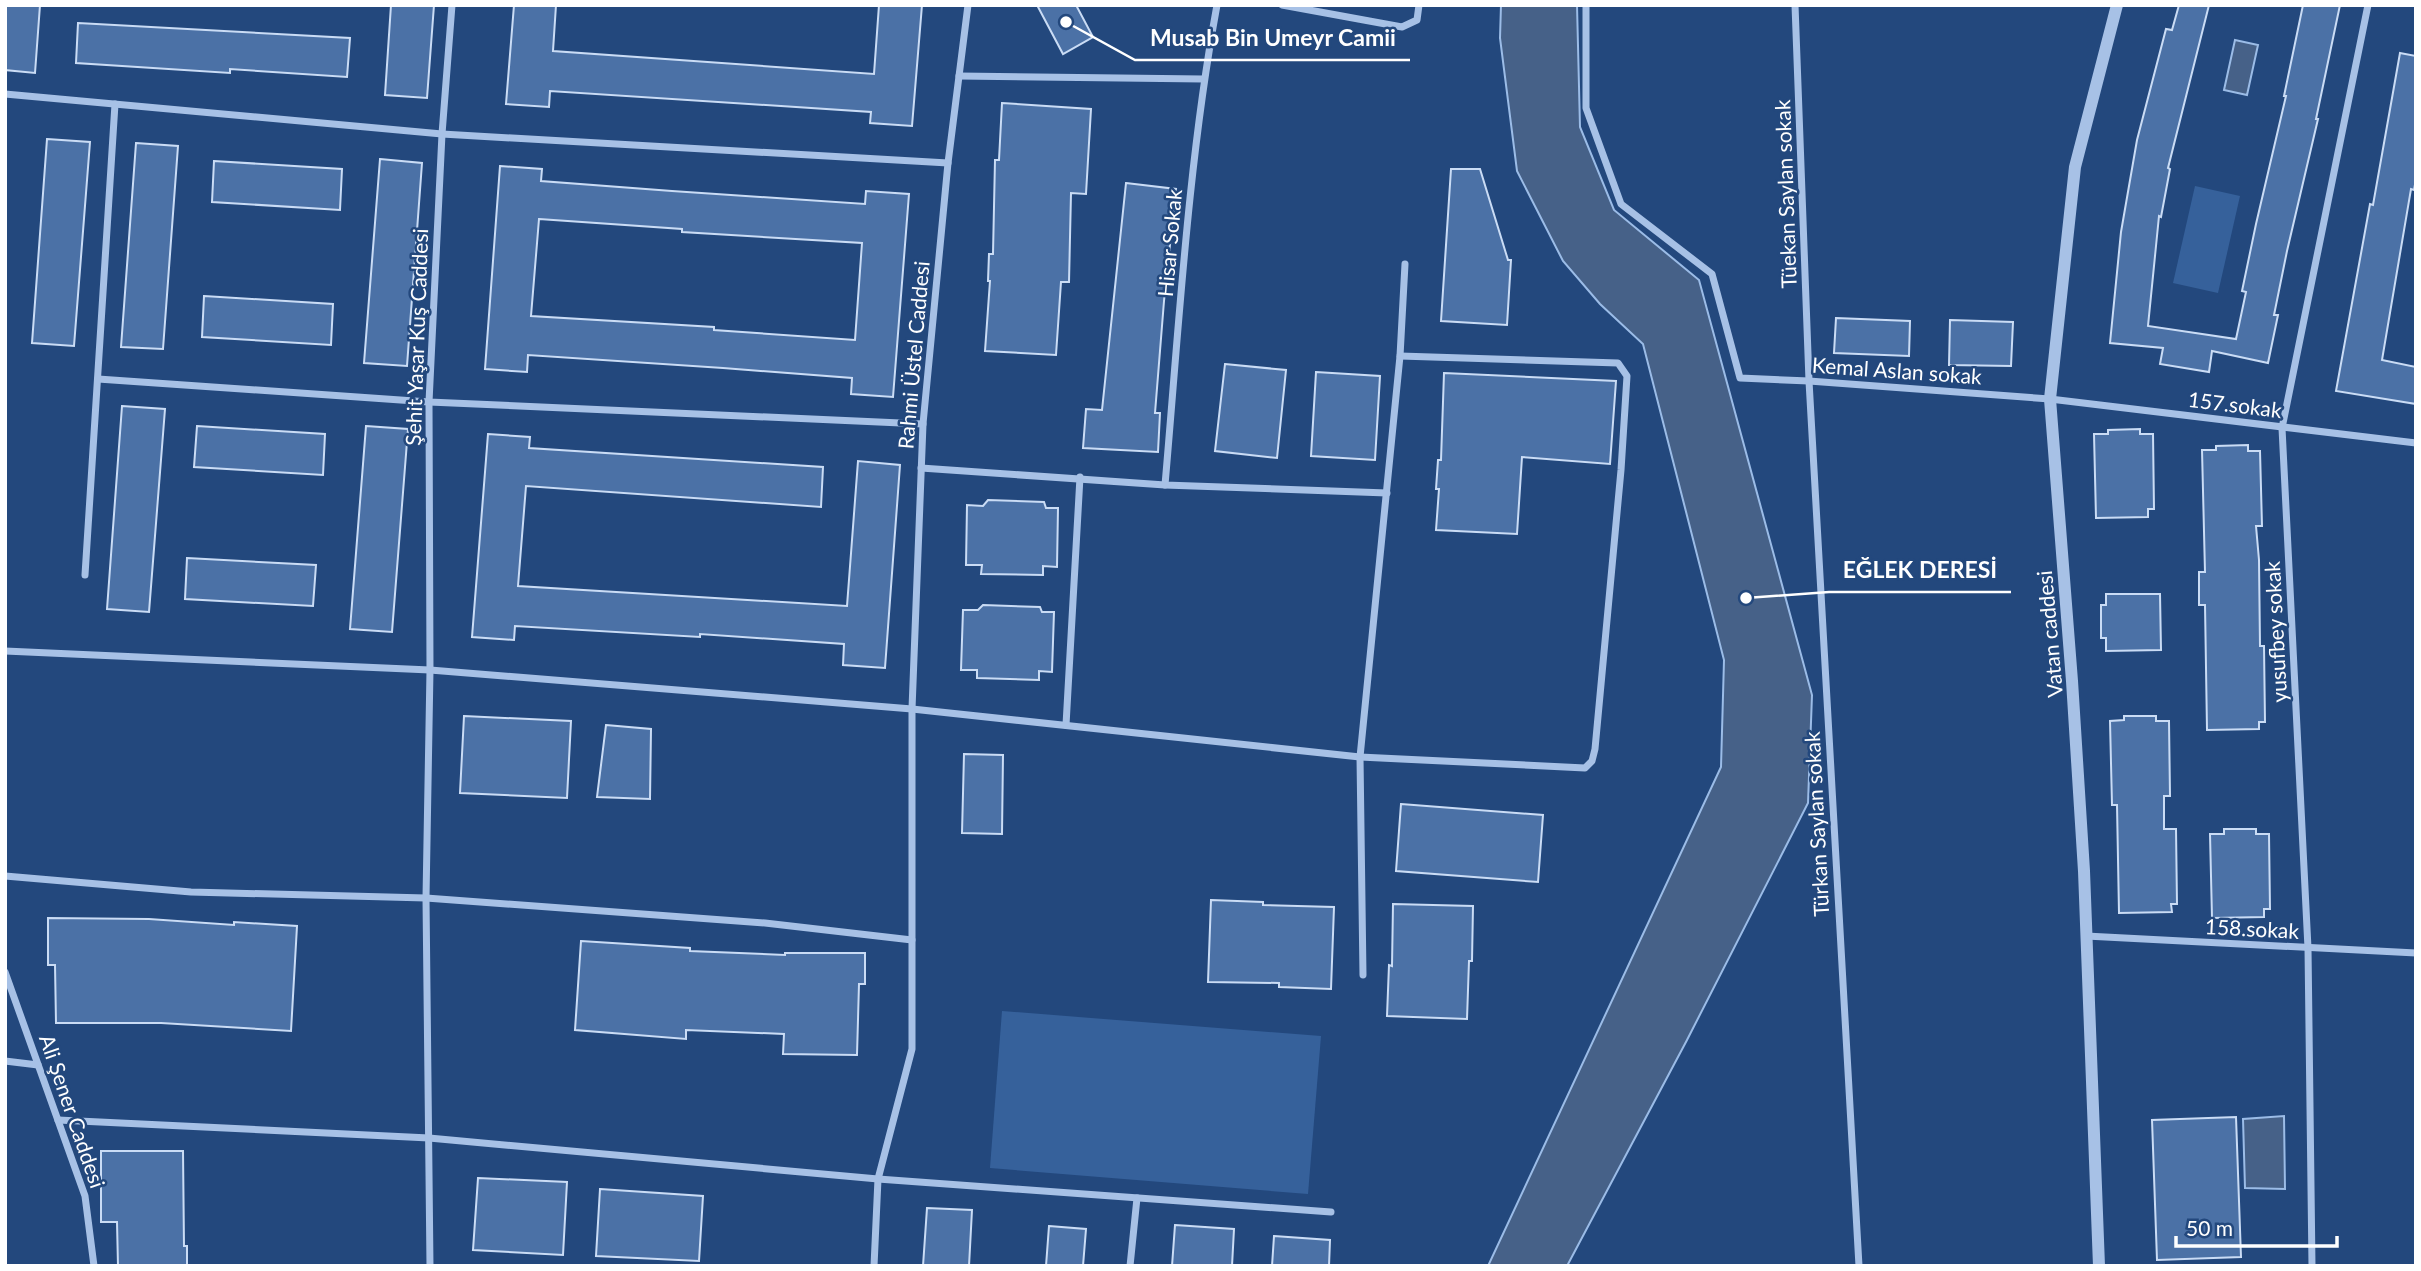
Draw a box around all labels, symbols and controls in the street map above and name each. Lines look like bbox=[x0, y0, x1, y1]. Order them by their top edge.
callout: Musab Bin Umeyr Camii bbox=[1135, 16, 1410, 60]
text: Musab Bin Umeyr Camii bbox=[1150, 23, 1396, 51]
street label: Tüekan Saylan sokak bbox=[1769, 99, 1801, 289]
street label: Hisar Sokak bbox=[1152, 188, 1186, 298]
street label: Şehit Yaşar Kuş Caddesi bbox=[400, 228, 432, 446]
street label: Rahmi Üstel Caddesi bbox=[892, 260, 934, 450]
street label: Kemal Aslan sokak bbox=[1811, 352, 1983, 388]
street label: 157.sokak bbox=[2187, 386, 2284, 422]
callout: EĞLEK DERESİ bbox=[1829, 548, 2011, 592]
text: EĞLEK DERESİ bbox=[1843, 555, 1997, 583]
street label: yusufbey sokak bbox=[2259, 560, 2291, 703]
street label: Vatan caddesi bbox=[2031, 570, 2067, 698]
street label: Türkan Saylan sokak bbox=[1799, 731, 1833, 917]
street label: 158.sokak bbox=[2204, 913, 2300, 943]
street label: Ali Şener Caddesi bbox=[35, 1031, 111, 1191]
scale bar bbox=[2176, 1204, 2337, 1248]
text: 50 m bbox=[2186, 1215, 2233, 1240]

